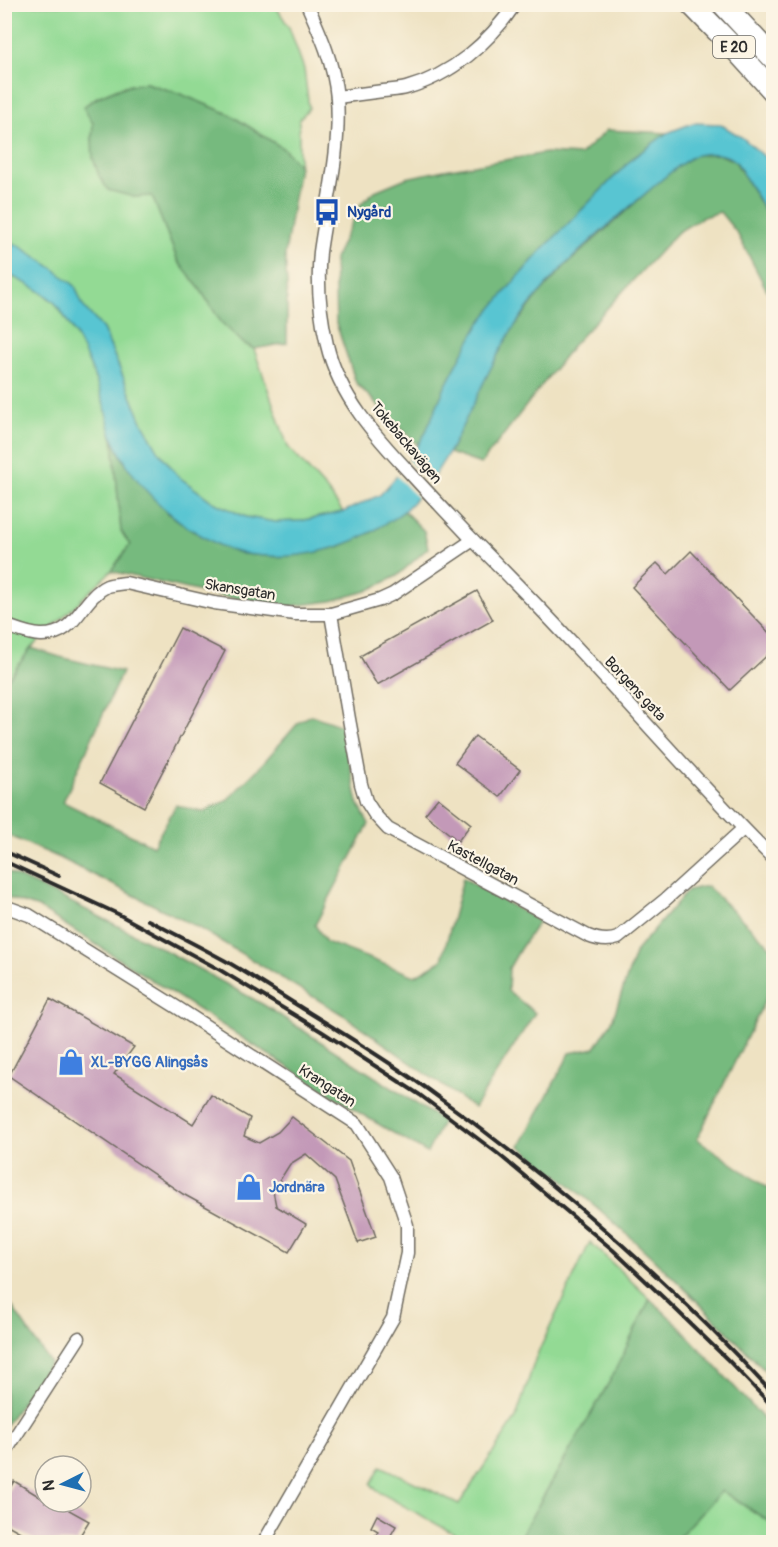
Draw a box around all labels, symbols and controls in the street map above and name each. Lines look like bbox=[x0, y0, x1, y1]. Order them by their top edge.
road number: E 20 bbox=[713, 36, 755, 58]
bus stop icon: Nygård bbox=[312, 197, 342, 227]
place label: Nygård bbox=[347, 203, 391, 222]
street label: Tokebackavägen bbox=[366, 398, 446, 488]
street label: Skansgatan bbox=[203, 575, 277, 605]
street label: Borgens gata bbox=[600, 653, 670, 725]
street label: Kastellgatan bbox=[444, 836, 522, 890]
shop icon: XL-BYGG Alingsås bbox=[56, 1047, 86, 1077]
place label: XL-BYGG Alingsås bbox=[91, 1053, 208, 1072]
street label: Krangatan bbox=[295, 1060, 359, 1112]
shop icon: Jordnära bbox=[234, 1172, 264, 1202]
place label: Jordnära bbox=[269, 1178, 325, 1197]
north arrow bbox=[33, 1454, 93, 1514]
text: N bbox=[39, 1479, 60, 1492]

